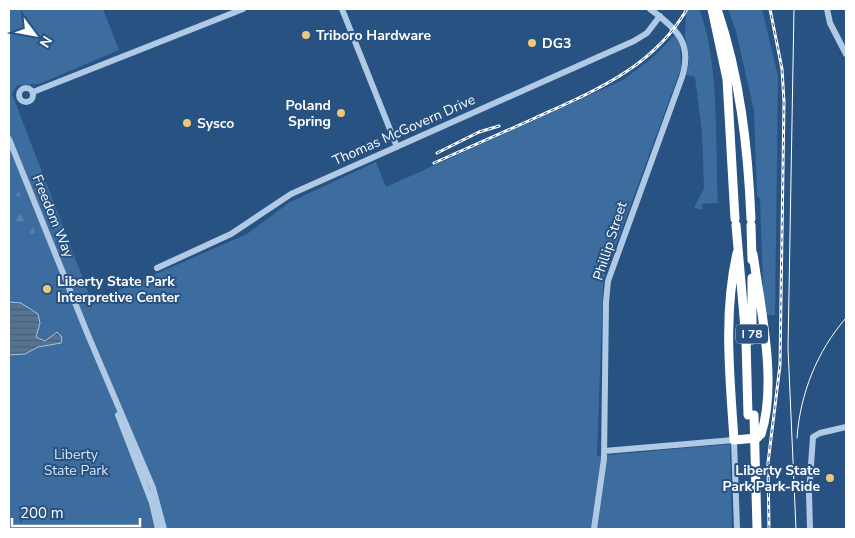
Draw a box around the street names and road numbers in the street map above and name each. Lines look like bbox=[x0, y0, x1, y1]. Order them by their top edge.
street label: Thomas McGovern Drive bbox=[330, 90, 478, 170]
street label: Freedom Way bbox=[28, 172, 79, 261]
street label: Phillip Street bbox=[588, 199, 632, 283]
road number: I 78 bbox=[736, 324, 768, 344]

